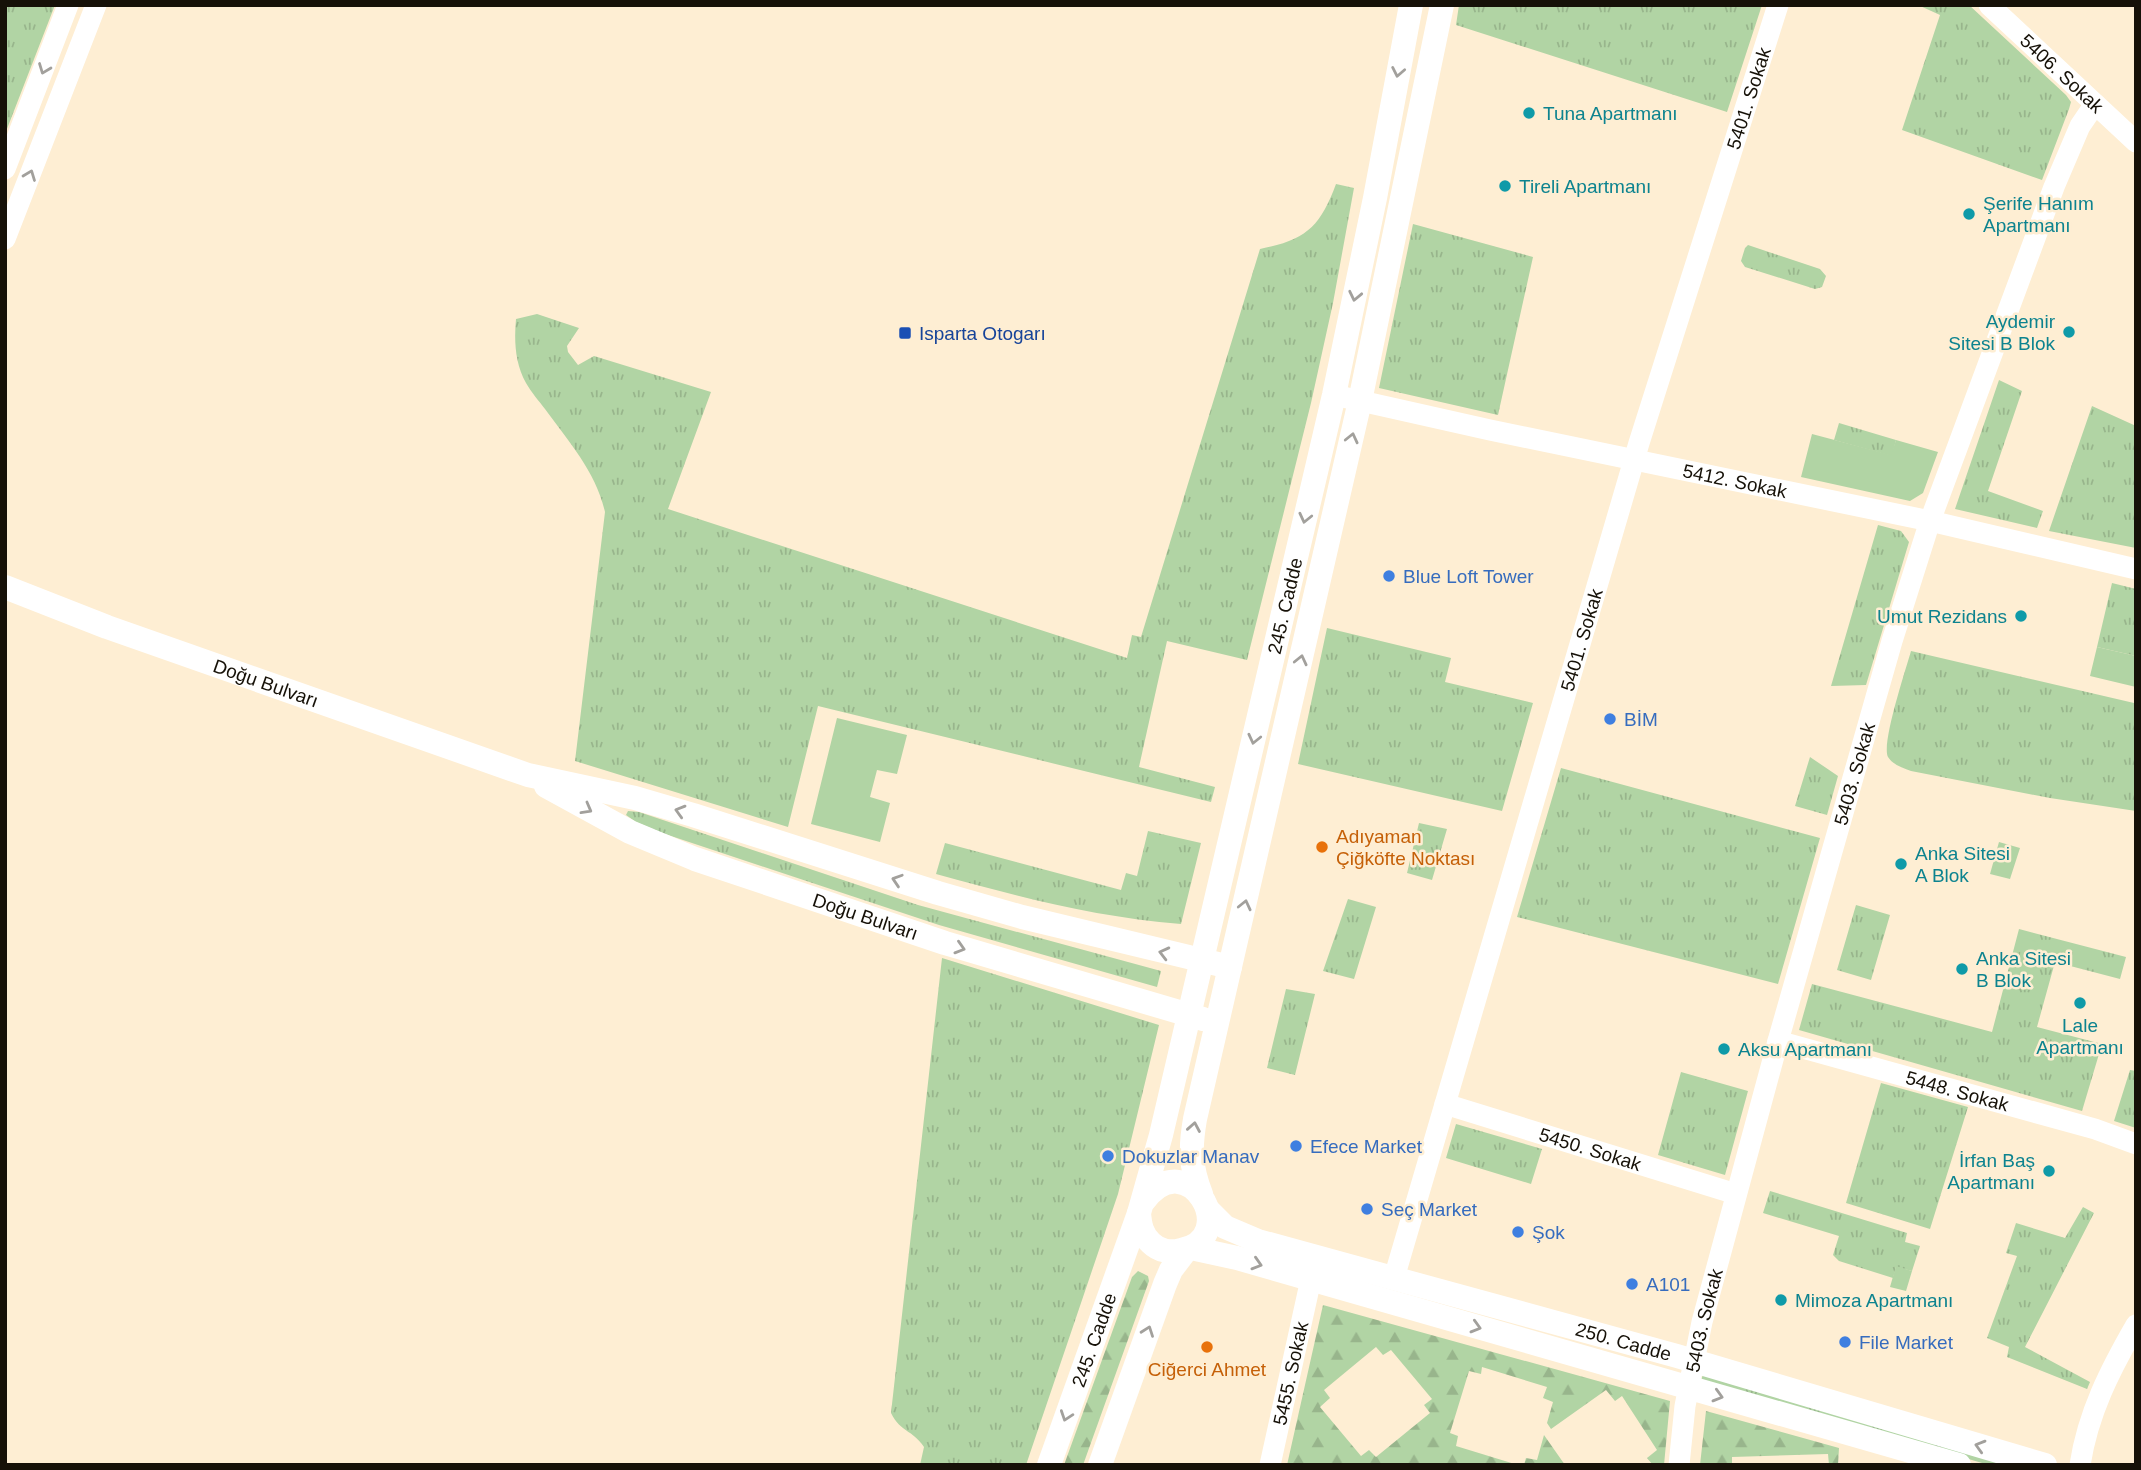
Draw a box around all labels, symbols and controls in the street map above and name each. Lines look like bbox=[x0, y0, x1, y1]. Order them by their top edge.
street label: 5406. Sokak bbox=[2016, 29, 2108, 117]
street label: 5401. Sokak bbox=[1722, 44, 1775, 152]
one-way arrow bbox=[38, 62, 52, 74]
one-way arrow bbox=[1392, 66, 1407, 78]
place label: Tuna Apartmanı bbox=[1543, 103, 1677, 124]
marker: Tuna Apartmanı bbox=[1521, 105, 1537, 121]
one-way arrow bbox=[21, 170, 35, 182]
place label: Tireli Apartmanı bbox=[1519, 176, 1651, 197]
marker: Tireli Apartmanı bbox=[1497, 178, 1513, 194]
place label: Şerife Hanım Apartmanı bbox=[1983, 193, 2094, 236]
marker: Şerife Hanım Apartmanı bbox=[1961, 206, 1977, 222]
one-way arrow bbox=[1348, 290, 1363, 302]
place label: Aydemir Sitesi B Blok bbox=[1948, 311, 2056, 354]
place label: Isparta Otogarı bbox=[919, 323, 1046, 344]
marker: Aydemir Sitesi B Blok bbox=[2061, 324, 2077, 340]
marker: Isparta Otogarı bbox=[897, 325, 913, 341]
one-way arrow bbox=[1343, 432, 1358, 444]
street label: 5412. Sokak bbox=[1681, 460, 1789, 502]
one-way arrow bbox=[1299, 512, 1314, 524]
street label: 245. Cadde bbox=[1263, 555, 1306, 656]
place label: Blue Loft Tower bbox=[1403, 566, 1534, 587]
marker: Blue Loft Tower bbox=[1381, 568, 1397, 584]
street label: 5401. Sokak bbox=[1556, 586, 1606, 694]
place label: Umut Rezidans bbox=[1877, 606, 2007, 627]
marker: Umut Rezidans bbox=[2013, 608, 2029, 624]
one-way arrow bbox=[1293, 654, 1307, 666]
street label: Doğu Bulvarı bbox=[211, 655, 321, 711]
place label: BİM bbox=[1624, 709, 1658, 730]
marker: BİM bbox=[1602, 711, 1618, 727]
street label: 5403. Sokak bbox=[1830, 720, 1879, 827]
one-way arrow bbox=[1247, 733, 1262, 745]
one-way arrow bbox=[579, 801, 592, 814]
one-way arrow bbox=[674, 804, 686, 819]
place label: Adıyaman Çiğköfte Noktası bbox=[1336, 826, 1475, 869]
marker: Adıyaman Çiğköfte Noktası bbox=[1314, 839, 1330, 855]
place label: Anka Sitesi A Blok bbox=[1915, 843, 2010, 886]
marker: Anka Sitesi A Blok bbox=[1893, 856, 1909, 872]
one-way arrow bbox=[891, 874, 904, 888]
street label: Doğu Bulvarı bbox=[810, 889, 921, 944]
one-way arrow bbox=[1236, 899, 1251, 911]
one-way arrow bbox=[954, 939, 966, 954]
one-way arrow bbox=[1158, 946, 1170, 961]
place label: Anka Sitesi B Blok bbox=[1976, 948, 2071, 991]
marker: Anka Sitesi B Blok bbox=[1954, 961, 1970, 977]
marker: Lale Apartmanı bbox=[2072, 995, 2088, 1011]
place label: Lale Apartmanı bbox=[2036, 1015, 2124, 1058]
place label: Aksu Apartmanı bbox=[1738, 1039, 1872, 1060]
marker: Aksu Apartmanı bbox=[1716, 1041, 1732, 1057]
street label: 5448. Sokak bbox=[1903, 1066, 2011, 1115]
one-way arrow bbox=[1186, 1121, 1201, 1133]
street label: 5450. Sokak bbox=[1537, 1123, 1644, 1175]
place label: Efece Market bbox=[1310, 1136, 1423, 1157]
marker: Efece Market bbox=[1288, 1138, 1304, 1154]
place label: Dokuzlar Manav bbox=[1122, 1146, 1260, 1167]
marker: Dokuzlar Manav bbox=[1100, 1148, 1116, 1164]
place label: İrfan Baş Apartmanı bbox=[1947, 1150, 2035, 1193]
marker: İrfan Baş Apartmanı bbox=[2041, 1163, 2057, 1179]
place label: Seç Market bbox=[1381, 1199, 1478, 1220]
marker: Seç Market bbox=[1359, 1201, 1375, 1217]
place label: Şok bbox=[1532, 1222, 1565, 1243]
marker: Şok bbox=[1510, 1224, 1526, 1240]
one-way arrow bbox=[1251, 1255, 1263, 1270]
street label: 5403. Sokak bbox=[1682, 1266, 1727, 1374]
place label: A101 bbox=[1646, 1274, 1690, 1295]
marker: A101 bbox=[1624, 1276, 1640, 1292]
street label: 245. Cadde bbox=[1067, 1290, 1120, 1390]
place label: Mimoza Apartmanı bbox=[1795, 1290, 1953, 1311]
marker: Mimoza Apartmanı bbox=[1773, 1292, 1789, 1308]
one-way arrow bbox=[1470, 1318, 1482, 1333]
street label: 250. Cadde bbox=[1573, 1318, 1674, 1364]
street label: 5455. Sokak bbox=[1269, 1319, 1312, 1427]
one-way arrow bbox=[1139, 1326, 1153, 1338]
place label: File Market bbox=[1859, 1332, 1954, 1353]
marker: File Market bbox=[1837, 1334, 1853, 1350]
marker: Ciğerci Ahmet bbox=[1199, 1339, 1215, 1355]
place label: Ciğerci Ahmet bbox=[1148, 1359, 1267, 1380]
one-way arrow bbox=[1712, 1388, 1724, 1402]
one-way arrow bbox=[1060, 1409, 1074, 1421]
one-way arrow bbox=[1974, 1439, 1986, 1454]

